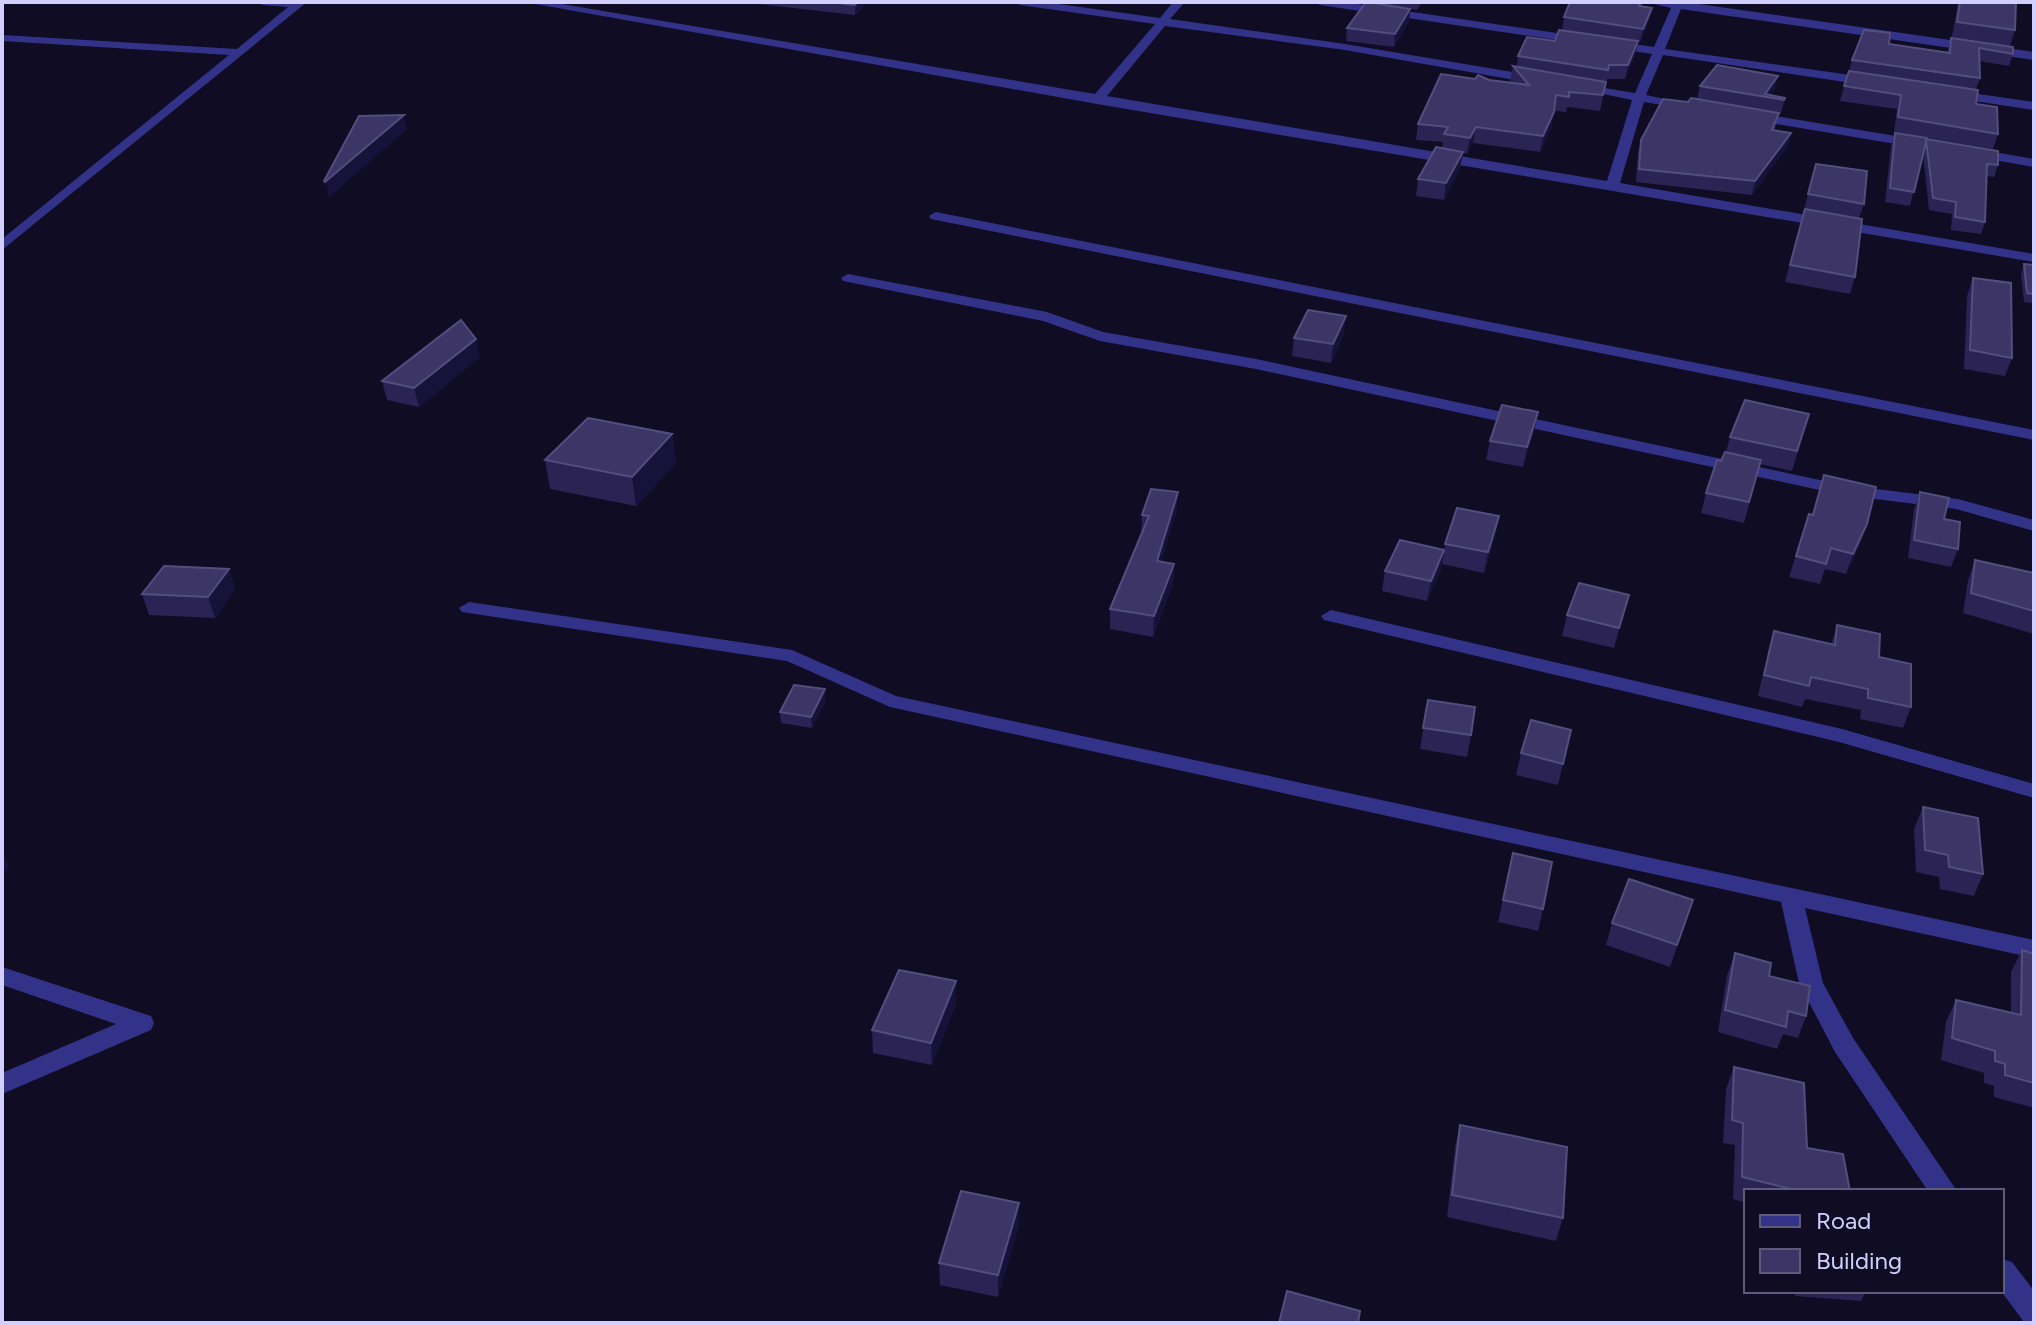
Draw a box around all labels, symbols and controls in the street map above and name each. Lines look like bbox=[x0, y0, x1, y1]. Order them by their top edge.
legend bbox=[1744, 1189, 2004, 1293]
text: Road bbox=[1816, 1206, 1871, 1235]
text: Building bbox=[1816, 1246, 1902, 1275]

